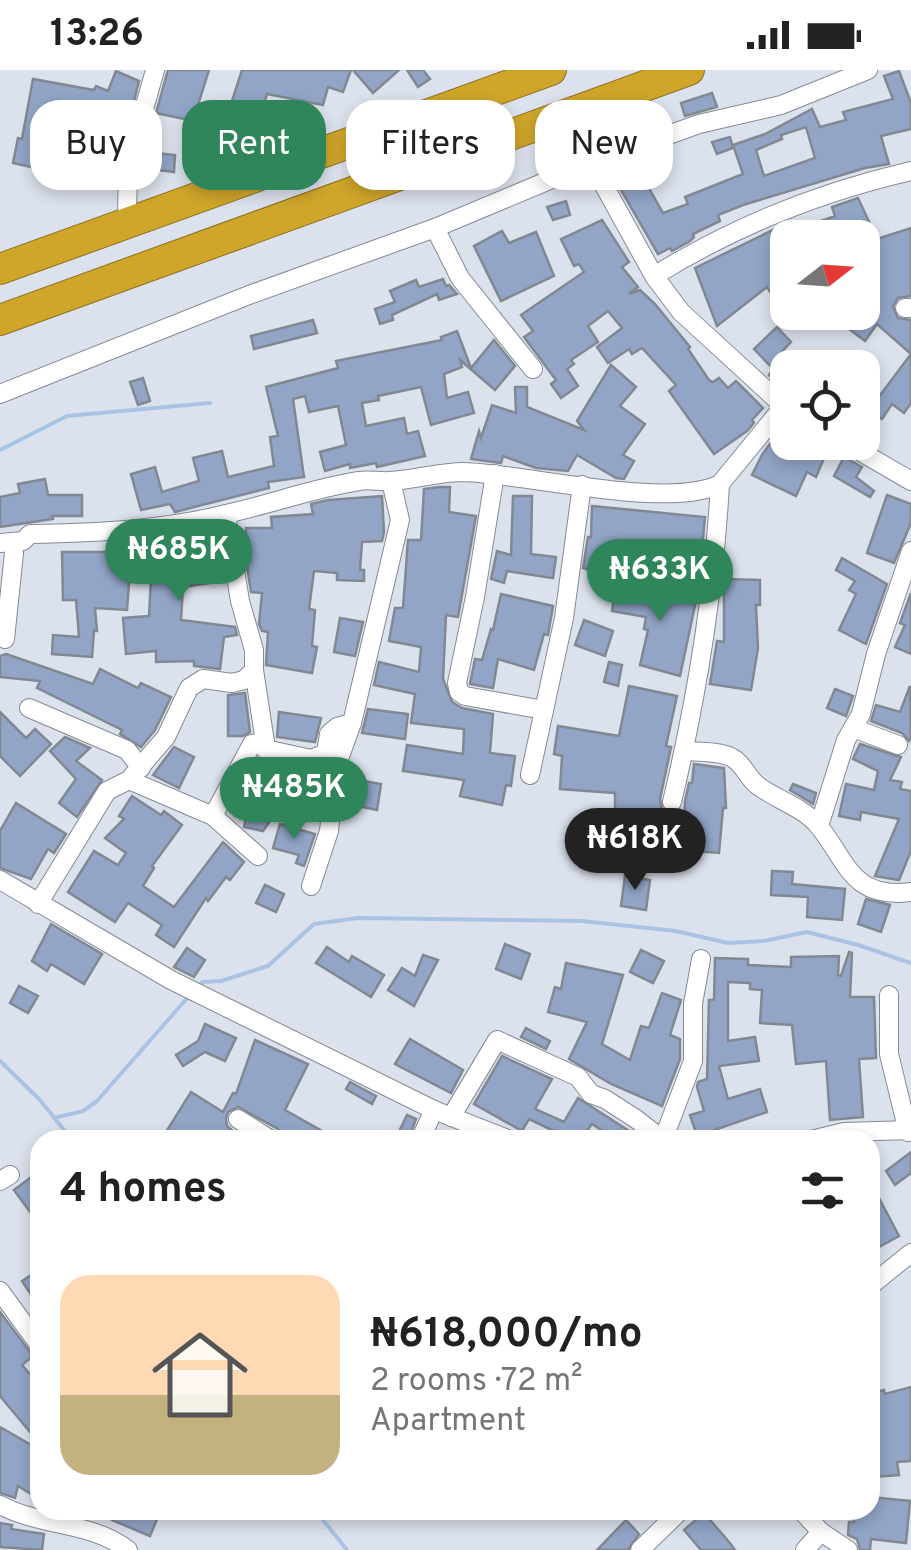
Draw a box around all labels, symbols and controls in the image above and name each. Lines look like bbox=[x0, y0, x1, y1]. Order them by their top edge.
text: 13:26 bbox=[50, 11, 144, 60]
chip: Buy bbox=[30, 100, 162, 190]
chip: Rent bbox=[182, 100, 326, 190]
chip: Filters bbox=[346, 100, 515, 190]
chip: New bbox=[535, 100, 673, 190]
north arrow bbox=[770, 220, 880, 330]
map controls bbox=[770, 220, 880, 460]
button: locate bbox=[770, 350, 880, 460]
pin: ₦685K bbox=[109, 519, 249, 604]
text: ₦685K bbox=[127, 531, 231, 571]
pin: ₦633K bbox=[590, 539, 730, 624]
text: ₦633K bbox=[609, 551, 711, 591]
pin: ₦485K bbox=[224, 757, 364, 842]
text: ₦485K bbox=[242, 769, 346, 809]
pin: ₦618K bbox=[565, 808, 705, 893]
text: ₦618K bbox=[587, 820, 683, 860]
icon: filters bbox=[795, 1163, 850, 1218]
text: 4 homes bbox=[60, 1164, 227, 1217]
text: ₦618,000/mo bbox=[370, 1309, 643, 1362]
icon: home bbox=[140, 1315, 260, 1435]
text: 2 rooms · 72 m² bbox=[370, 1362, 583, 1402]
text: Apartment bbox=[370, 1402, 526, 1442]

